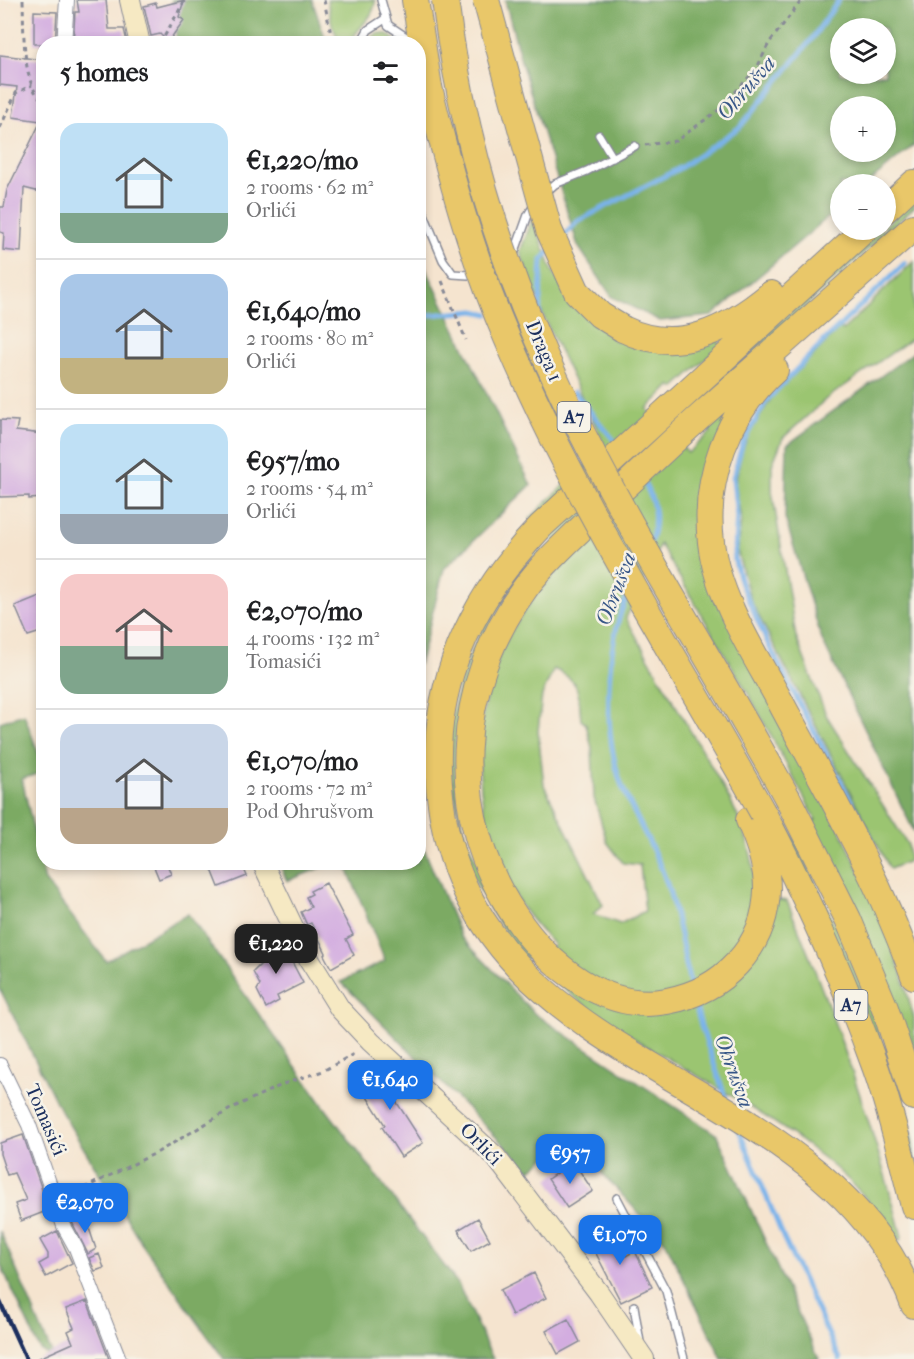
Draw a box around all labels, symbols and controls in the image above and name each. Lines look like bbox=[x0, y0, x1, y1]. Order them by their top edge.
map controls bbox=[830, 18, 896, 240]
button: layers bbox=[830, 18, 896, 84]
water label: Ohrušva bbox=[712, 51, 780, 125]
icon: filters bbox=[369, 56, 402, 89]
text: 5 homes bbox=[60, 57, 148, 88]
button: + bbox=[830, 96, 896, 162]
text: €1,220/mo bbox=[246, 145, 358, 176]
icon: home bbox=[108, 147, 180, 219]
button: − bbox=[830, 174, 896, 240]
text: 2 rooms · 62 m² bbox=[246, 176, 373, 199]
text: Orlići bbox=[246, 199, 296, 222]
text: €1,640/mo bbox=[246, 296, 361, 327]
icon: home bbox=[108, 298, 180, 370]
street label: Draga 1 bbox=[521, 317, 567, 385]
text: 2 rooms · 80 m² bbox=[246, 327, 373, 350]
text: Orlići bbox=[246, 350, 296, 373]
road number: A7 bbox=[558, 402, 590, 432]
text: €957/mo bbox=[246, 446, 340, 477]
icon: home bbox=[108, 448, 180, 520]
text: 2 rooms · 54 m² bbox=[246, 477, 373, 500]
text: Orlići bbox=[246, 500, 296, 523]
water label: Ohrušva bbox=[591, 549, 641, 629]
text: €2,070/mo bbox=[246, 596, 362, 627]
icon: home bbox=[108, 598, 180, 670]
text: 4 rooms · 132 m² bbox=[246, 627, 379, 650]
text: Tomasići bbox=[246, 650, 321, 673]
text: €1,070/mo bbox=[246, 746, 358, 777]
icon: home bbox=[108, 748, 180, 820]
text: 2 rooms · 72 m² bbox=[246, 777, 372, 800]
text: Pod Ohrušvom bbox=[246, 800, 374, 823]
pin: €1,220 bbox=[227, 924, 325, 975]
text: €1,220 bbox=[249, 932, 303, 955]
road number: A7 bbox=[834, 990, 868, 1020]
water label: Ohrušva bbox=[710, 1031, 758, 1111]
pin: €1,640 bbox=[341, 1060, 439, 1111]
text: €1,640 bbox=[362, 1068, 418, 1091]
street label: Tomasići bbox=[21, 1081, 71, 1159]
street label: Orlići bbox=[455, 1118, 507, 1170]
pin: €957 bbox=[534, 1134, 606, 1185]
text: €957 bbox=[550, 1142, 590, 1165]
pin: €2,070 bbox=[36, 1183, 134, 1234]
text: €2,070 bbox=[56, 1191, 114, 1214]
pin: €1,070 bbox=[571, 1215, 669, 1266]
text: €1,070 bbox=[593, 1223, 647, 1246]

